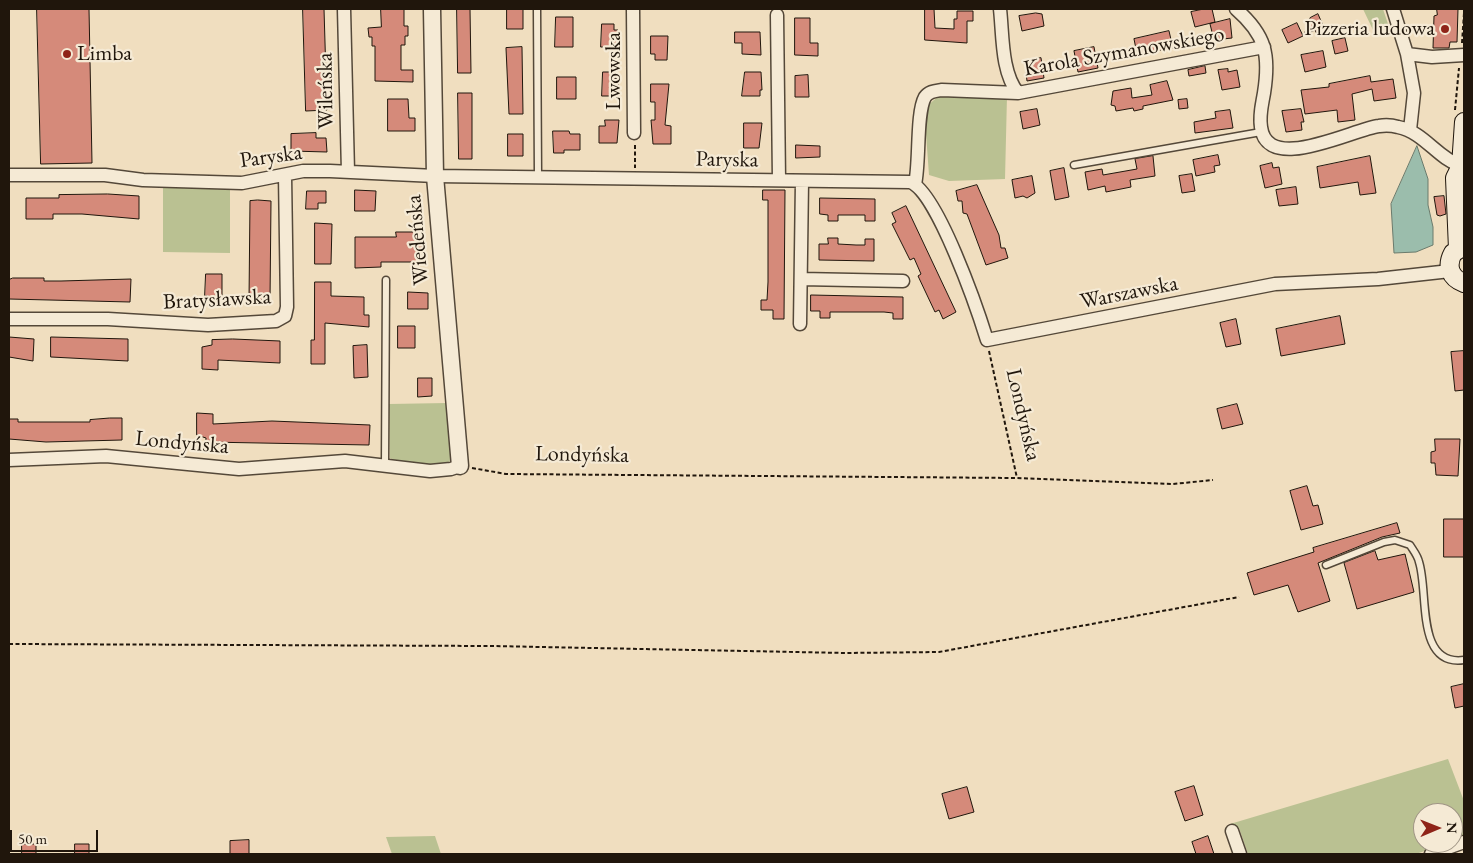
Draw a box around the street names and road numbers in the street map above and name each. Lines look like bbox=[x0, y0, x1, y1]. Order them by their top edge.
street label: Karola Szymanowskiego bbox=[1022, 21, 1226, 83]
street label: Lwowska bbox=[601, 32, 627, 110]
street label: Wileńska bbox=[312, 52, 340, 130]
street label: Paryska bbox=[238, 140, 304, 174]
street label: Paryska bbox=[695, 146, 759, 174]
street label: Wiedeńska bbox=[401, 194, 435, 286]
street label: Warszawska bbox=[1078, 271, 1180, 315]
street label: Bratysławska bbox=[162, 284, 272, 316]
street label: Londyńska bbox=[1000, 366, 1046, 464]
street label: Londyńska bbox=[134, 426, 230, 460]
street label: Londyńska bbox=[535, 441, 629, 469]

